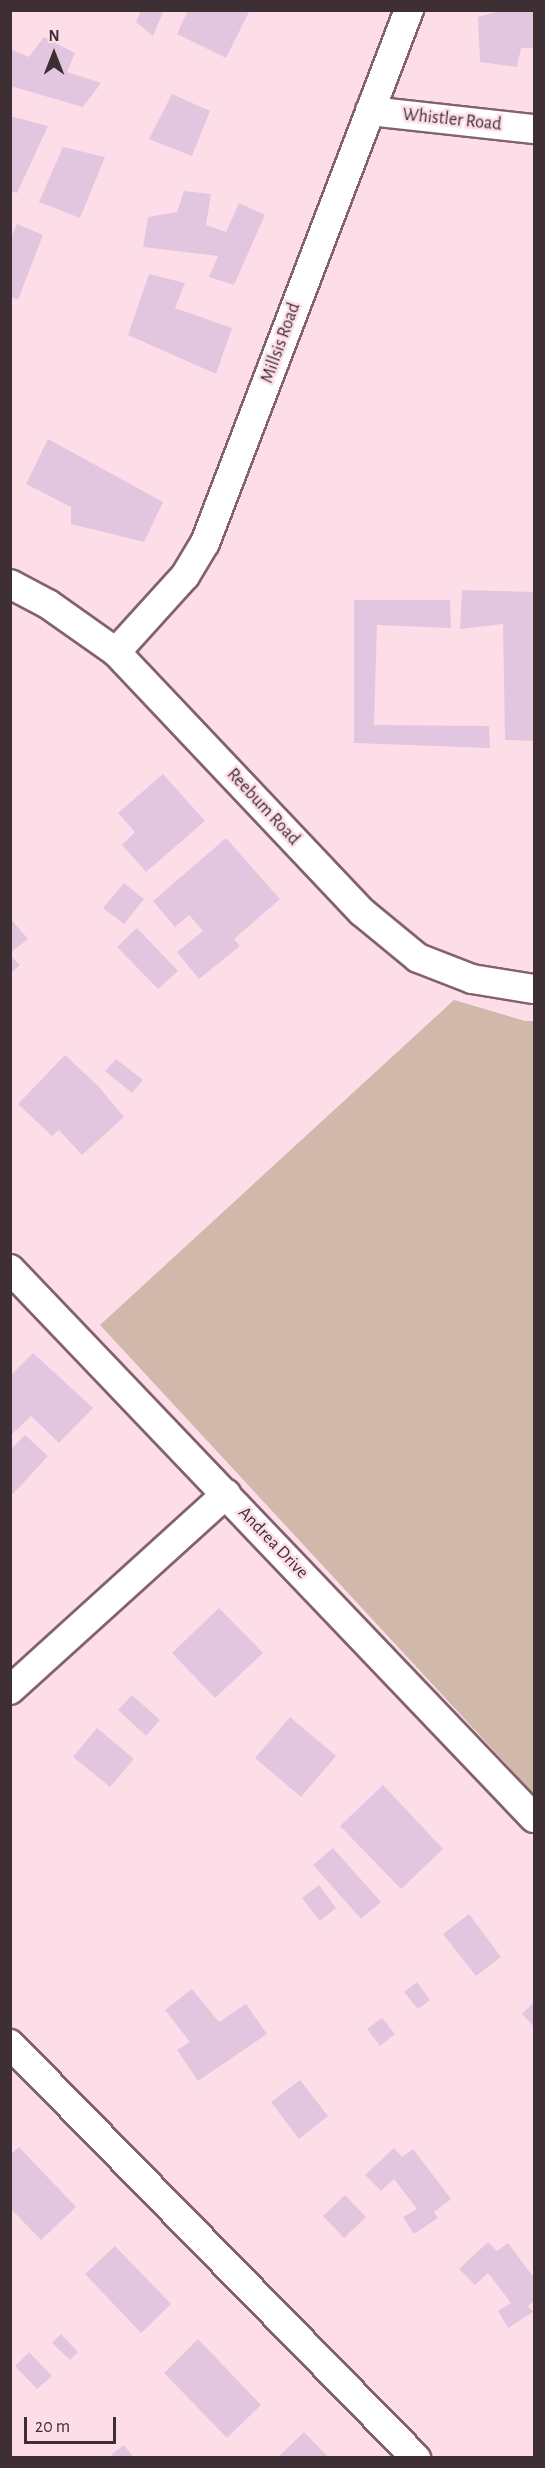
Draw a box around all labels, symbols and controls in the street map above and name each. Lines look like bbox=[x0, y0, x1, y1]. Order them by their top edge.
north arrow bbox=[24, 24, 84, 84]
text: N bbox=[48, 28, 60, 44]
street label: Whistler Road bbox=[401, 104, 503, 136]
street label: Millsis Road bbox=[257, 300, 305, 386]
street label: Reebum Road bbox=[222, 764, 304, 850]
street label: Andrea Drive bbox=[233, 1503, 313, 1583]
scale bar bbox=[27, 2405, 118, 2443]
text: 20 m bbox=[35, 2418, 70, 2436]

